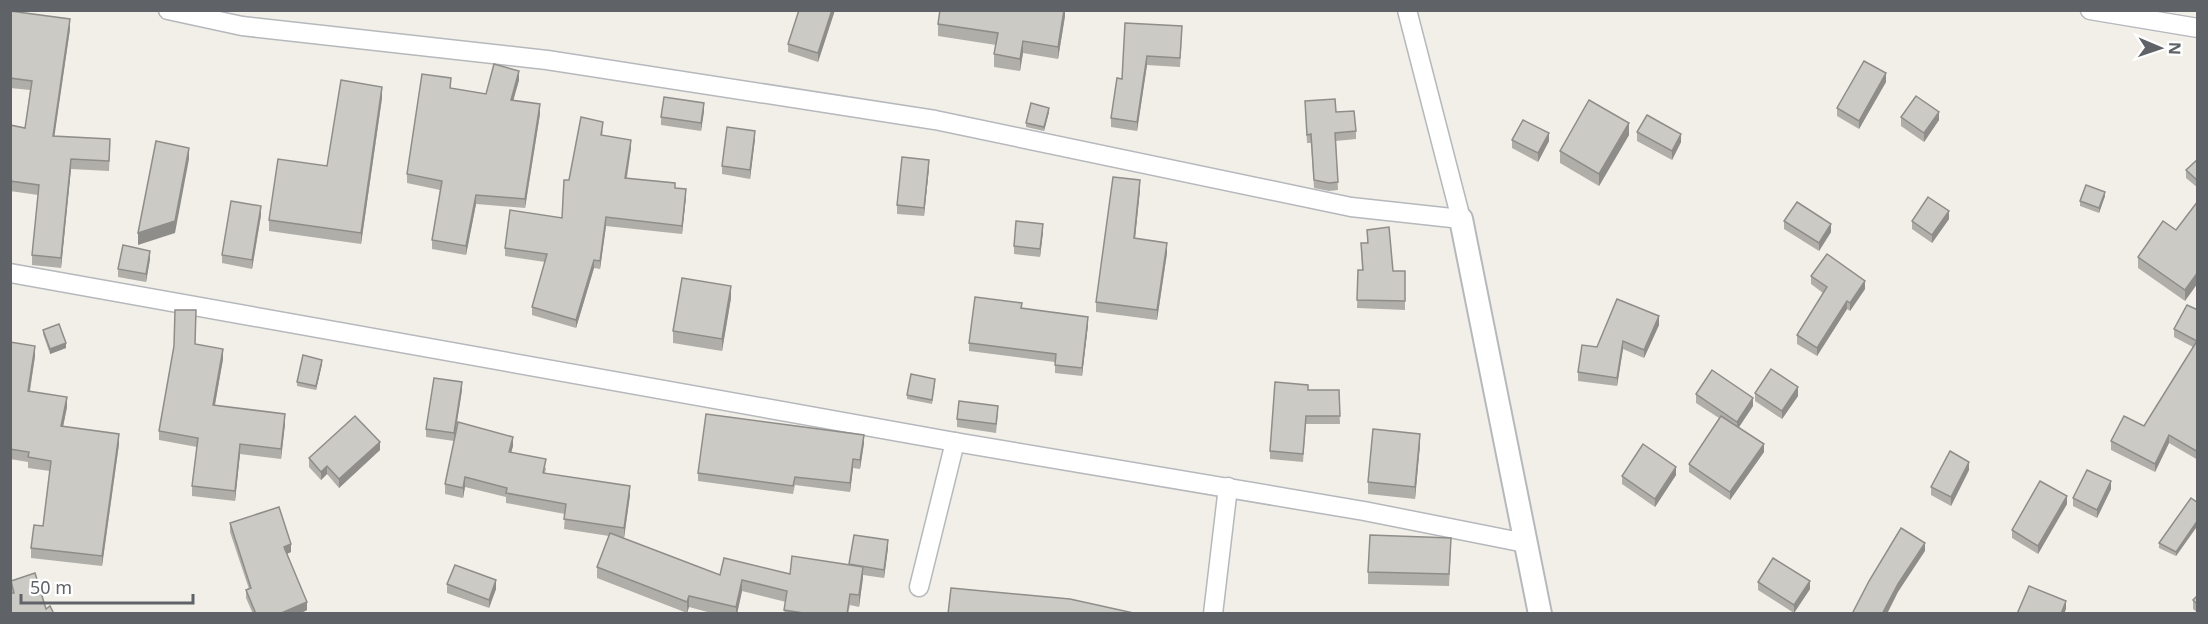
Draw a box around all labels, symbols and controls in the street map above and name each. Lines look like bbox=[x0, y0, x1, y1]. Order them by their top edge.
north arrow bbox=[2130, 18, 2190, 78]
text: N bbox=[2164, 42, 2186, 55]
scale bar bbox=[21, 567, 194, 605]
text: 50 m bbox=[30, 575, 72, 599]

